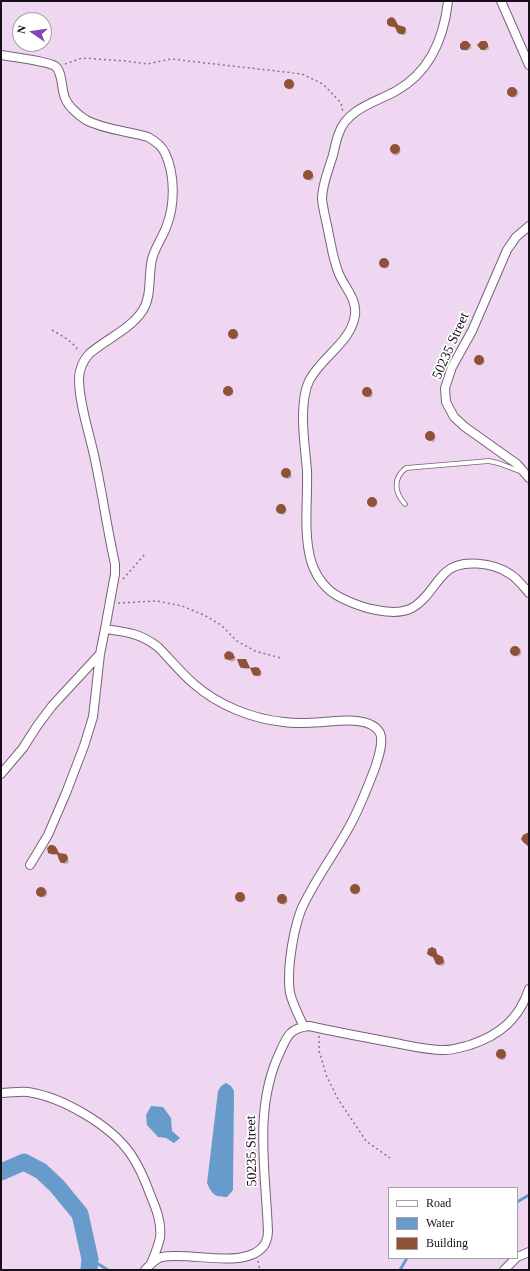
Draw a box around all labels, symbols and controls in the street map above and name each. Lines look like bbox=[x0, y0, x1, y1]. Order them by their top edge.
north arrow bbox=[12, 12, 52, 52]
text: N bbox=[15, 24, 28, 35]
street label: 50235 Street bbox=[429, 310, 473, 382]
street label: 50235 Street bbox=[243, 1115, 261, 1187]
legend bbox=[388, 1187, 518, 1259]
text: Road bbox=[426, 1196, 451, 1210]
text: Water bbox=[426, 1216, 454, 1230]
text: Building bbox=[426, 1236, 468, 1250]

